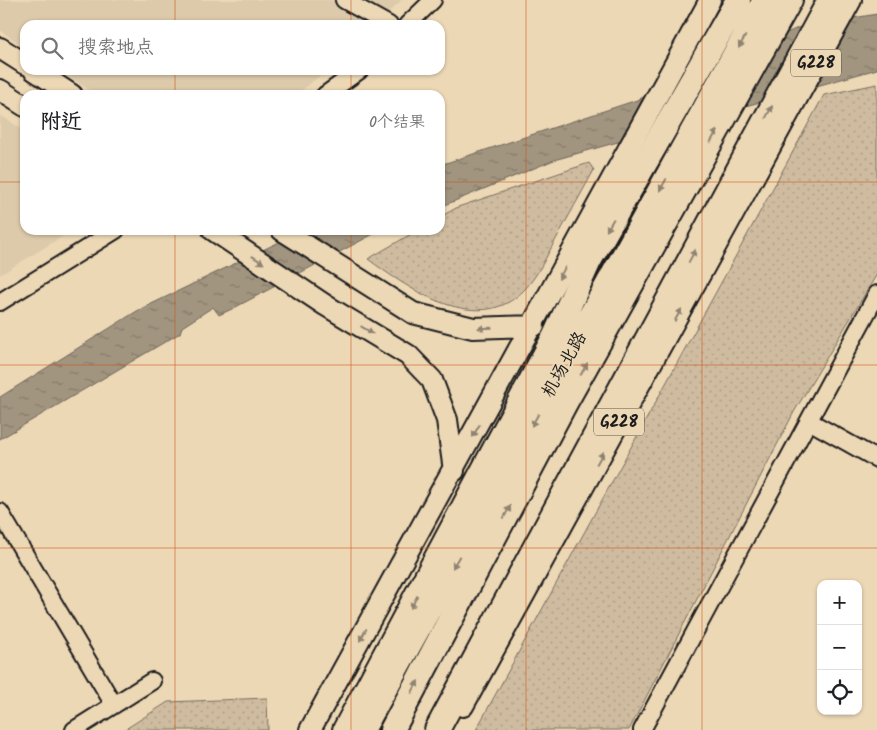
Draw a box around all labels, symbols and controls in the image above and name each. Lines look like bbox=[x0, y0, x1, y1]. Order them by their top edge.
search box bbox=[20, 20, 445, 75]
text: 搜索地点 bbox=[78, 33, 154, 63]
icon: search bbox=[38, 34, 66, 62]
one-way arrow bbox=[737, 36, 746, 49]
road number: G228 bbox=[791, 49, 841, 76]
one-way arrow bbox=[765, 105, 773, 120]
text: 附近 bbox=[40, 106, 82, 139]
text: 0个结果 bbox=[369, 110, 425, 135]
one-way arrow bbox=[710, 129, 719, 142]
one-way arrow bbox=[659, 178, 668, 192]
one-way arrow bbox=[606, 217, 614, 232]
one-way arrow bbox=[688, 248, 696, 263]
one-way arrow bbox=[251, 255, 264, 265]
one-way arrow bbox=[558, 266, 566, 280]
one-way arrow bbox=[674, 308, 682, 322]
one-way arrow bbox=[477, 324, 493, 332]
one-way arrow bbox=[361, 326, 374, 335]
street label: 机场北路 bbox=[535, 326, 595, 404]
one-way arrow bbox=[579, 362, 588, 376]
road number: G228 bbox=[594, 408, 644, 436]
one-way arrow bbox=[531, 412, 539, 427]
one-way arrow bbox=[472, 424, 480, 438]
one-way arrow bbox=[596, 450, 604, 465]
one-way arrow bbox=[503, 505, 511, 520]
one-way arrow bbox=[452, 555, 461, 568]
map controls bbox=[817, 580, 862, 715]
button: + bbox=[817, 580, 862, 625]
one-way arrow bbox=[410, 594, 418, 609]
button: − bbox=[817, 625, 862, 670]
one-way arrow bbox=[359, 628, 368, 641]
button: locate bbox=[817, 670, 862, 715]
one-way arrow bbox=[410, 680, 419, 694]

